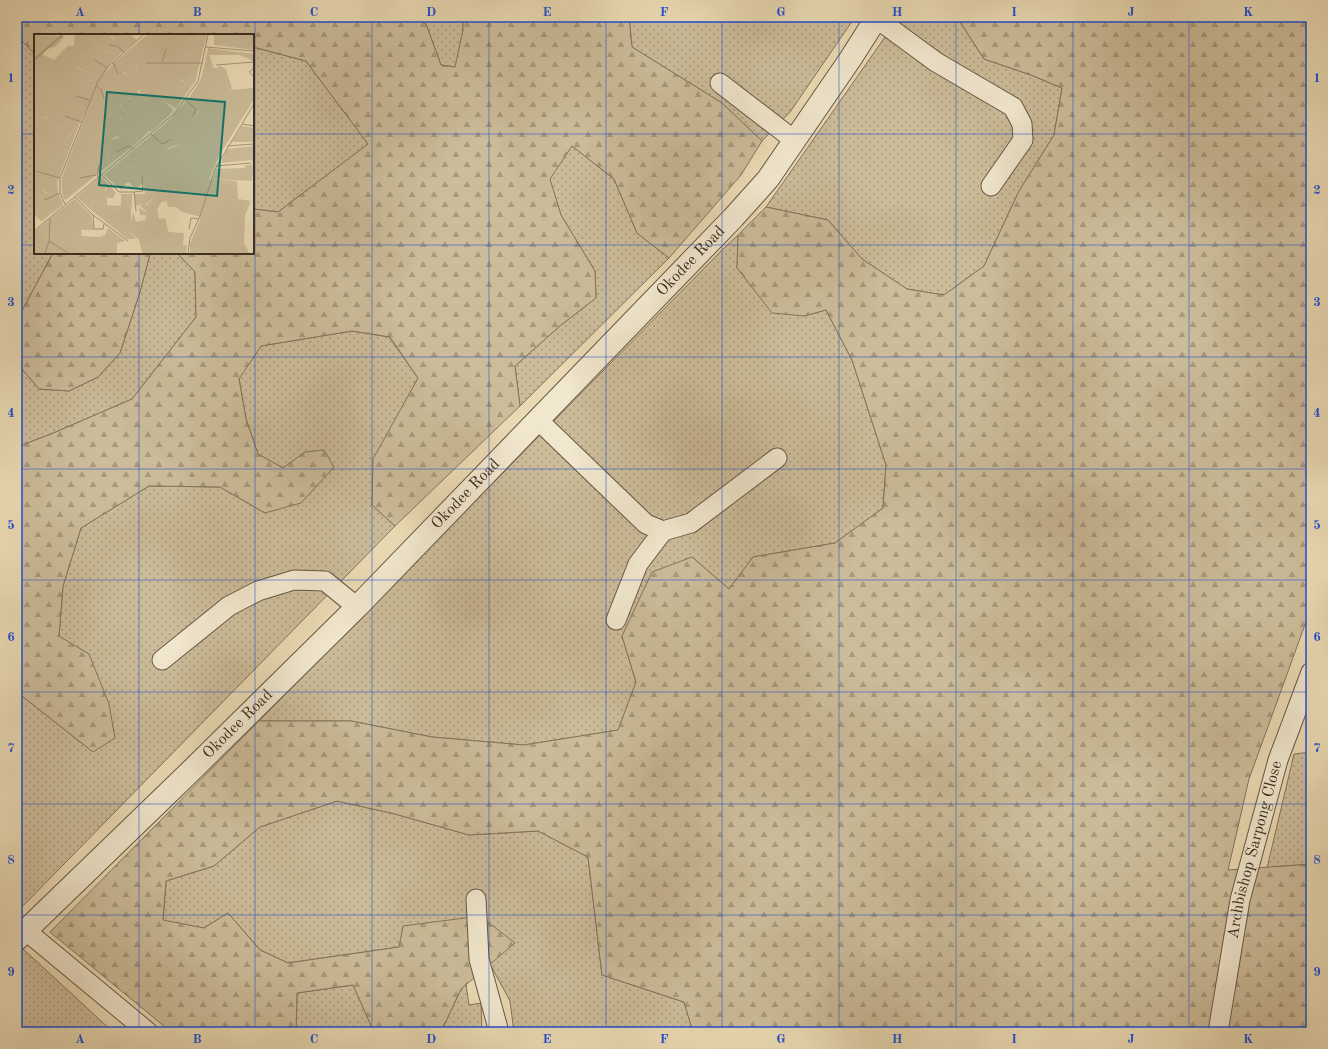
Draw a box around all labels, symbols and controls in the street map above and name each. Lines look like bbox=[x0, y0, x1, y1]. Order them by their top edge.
text: A bbox=[75, 6, 85, 19]
text: B bbox=[192, 6, 202, 19]
text: C bbox=[310, 6, 318, 19]
text: D bbox=[426, 6, 436, 19]
text: E bbox=[543, 6, 552, 19]
text: F bbox=[660, 6, 669, 19]
text: G bbox=[776, 6, 786, 19]
text: H bbox=[892, 6, 903, 19]
text: I bbox=[1011, 6, 1017, 19]
text: J bbox=[1127, 6, 1135, 19]
text: K bbox=[1243, 6, 1253, 19]
inset map bbox=[34, 34, 254, 254]
text: 1 bbox=[7, 72, 15, 85]
text: 1 bbox=[1313, 72, 1321, 85]
text: 2 bbox=[7, 184, 15, 197]
text: 2 bbox=[1313, 184, 1321, 197]
street label: Okodee Road bbox=[654, 223, 728, 299]
text: 3 bbox=[7, 296, 15, 309]
text: 3 bbox=[1313, 296, 1321, 309]
text: 4 bbox=[7, 407, 15, 420]
text: 4 bbox=[1313, 407, 1321, 420]
street label: Okodee Road bbox=[429, 456, 503, 532]
text: 5 bbox=[7, 519, 15, 532]
text: 5 bbox=[1313, 519, 1321, 532]
text: 6 bbox=[7, 631, 15, 644]
text: 6 bbox=[1313, 631, 1321, 644]
street label: Okodee Road bbox=[200, 687, 276, 762]
text: 7 bbox=[7, 742, 15, 755]
text: 7 bbox=[1313, 742, 1321, 755]
street label: Archbishop Sarpong Close bbox=[1226, 759, 1285, 940]
text: 8 bbox=[7, 854, 15, 867]
text: 8 bbox=[1313, 854, 1321, 867]
text: 9 bbox=[7, 966, 15, 979]
text: 9 bbox=[1313, 966, 1321, 979]
text: A bbox=[75, 1033, 85, 1046]
text: B bbox=[192, 1033, 202, 1046]
text: C bbox=[310, 1033, 318, 1046]
text: D bbox=[426, 1033, 436, 1046]
text: E bbox=[543, 1033, 552, 1046]
text: F bbox=[660, 1033, 669, 1046]
text: G bbox=[776, 1033, 786, 1046]
text: H bbox=[892, 1033, 903, 1046]
text: I bbox=[1011, 1033, 1017, 1046]
text: J bbox=[1127, 1033, 1135, 1046]
text: K bbox=[1243, 1033, 1253, 1046]

